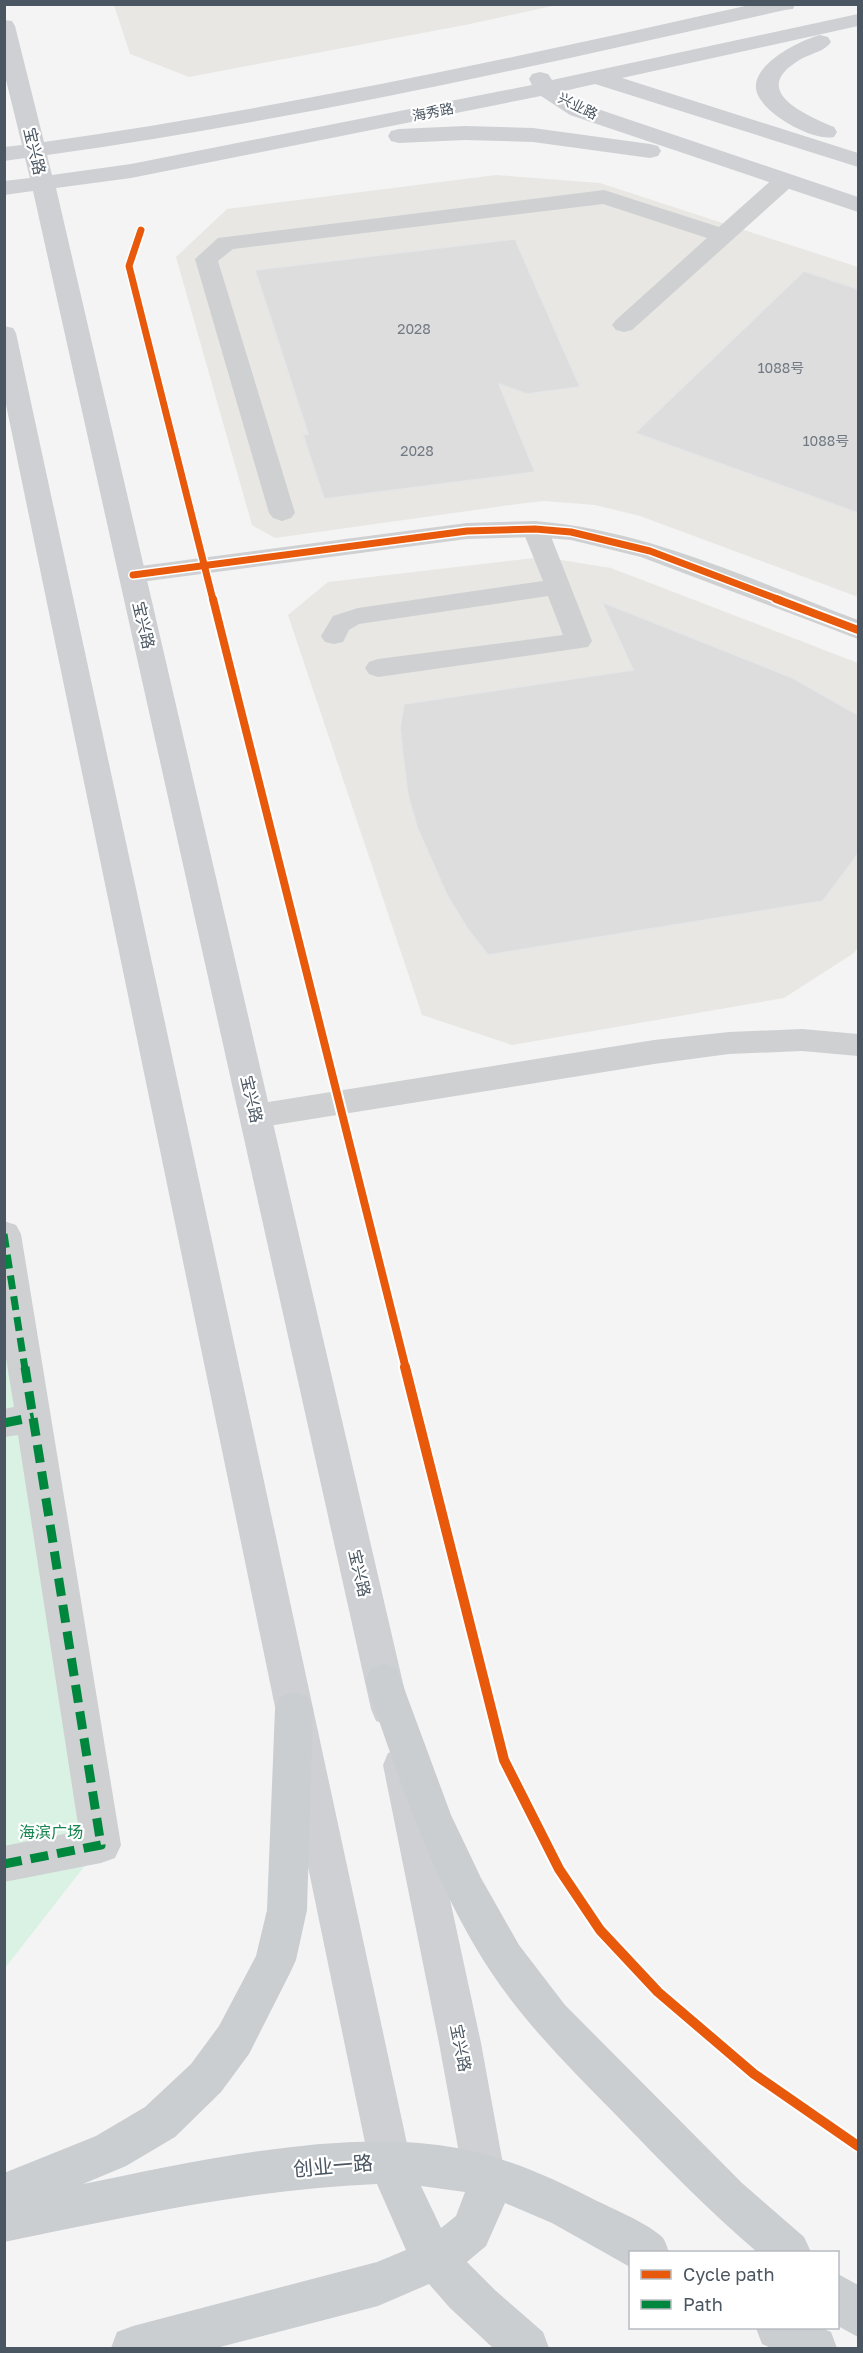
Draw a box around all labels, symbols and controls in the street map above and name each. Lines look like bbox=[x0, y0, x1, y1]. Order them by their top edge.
street label: 兴业路 bbox=[556, 89, 601, 122]
street label: 海秀路 bbox=[411, 99, 455, 124]
street label: 宝兴路 bbox=[20, 125, 50, 177]
house number: 2028 bbox=[397, 320, 431, 337]
house number: 1088号 bbox=[758, 359, 804, 376]
house number: 1088号 bbox=[803, 432, 849, 449]
house number: 2028 bbox=[400, 442, 434, 459]
street label: 宝兴路 bbox=[129, 599, 159, 651]
street label: 宝兴路 bbox=[237, 1073, 267, 1125]
street label: 宝兴路 bbox=[345, 1547, 375, 1599]
park label: 海滨广场 bbox=[19, 1822, 83, 1842]
street label: 宝兴路 bbox=[447, 2023, 475, 2073]
street label: 创业一路 bbox=[292, 2150, 374, 2180]
legend bbox=[629, 2251, 839, 2329]
text: Cycle path bbox=[683, 2263, 775, 2285]
text: Path bbox=[683, 2293, 723, 2315]

